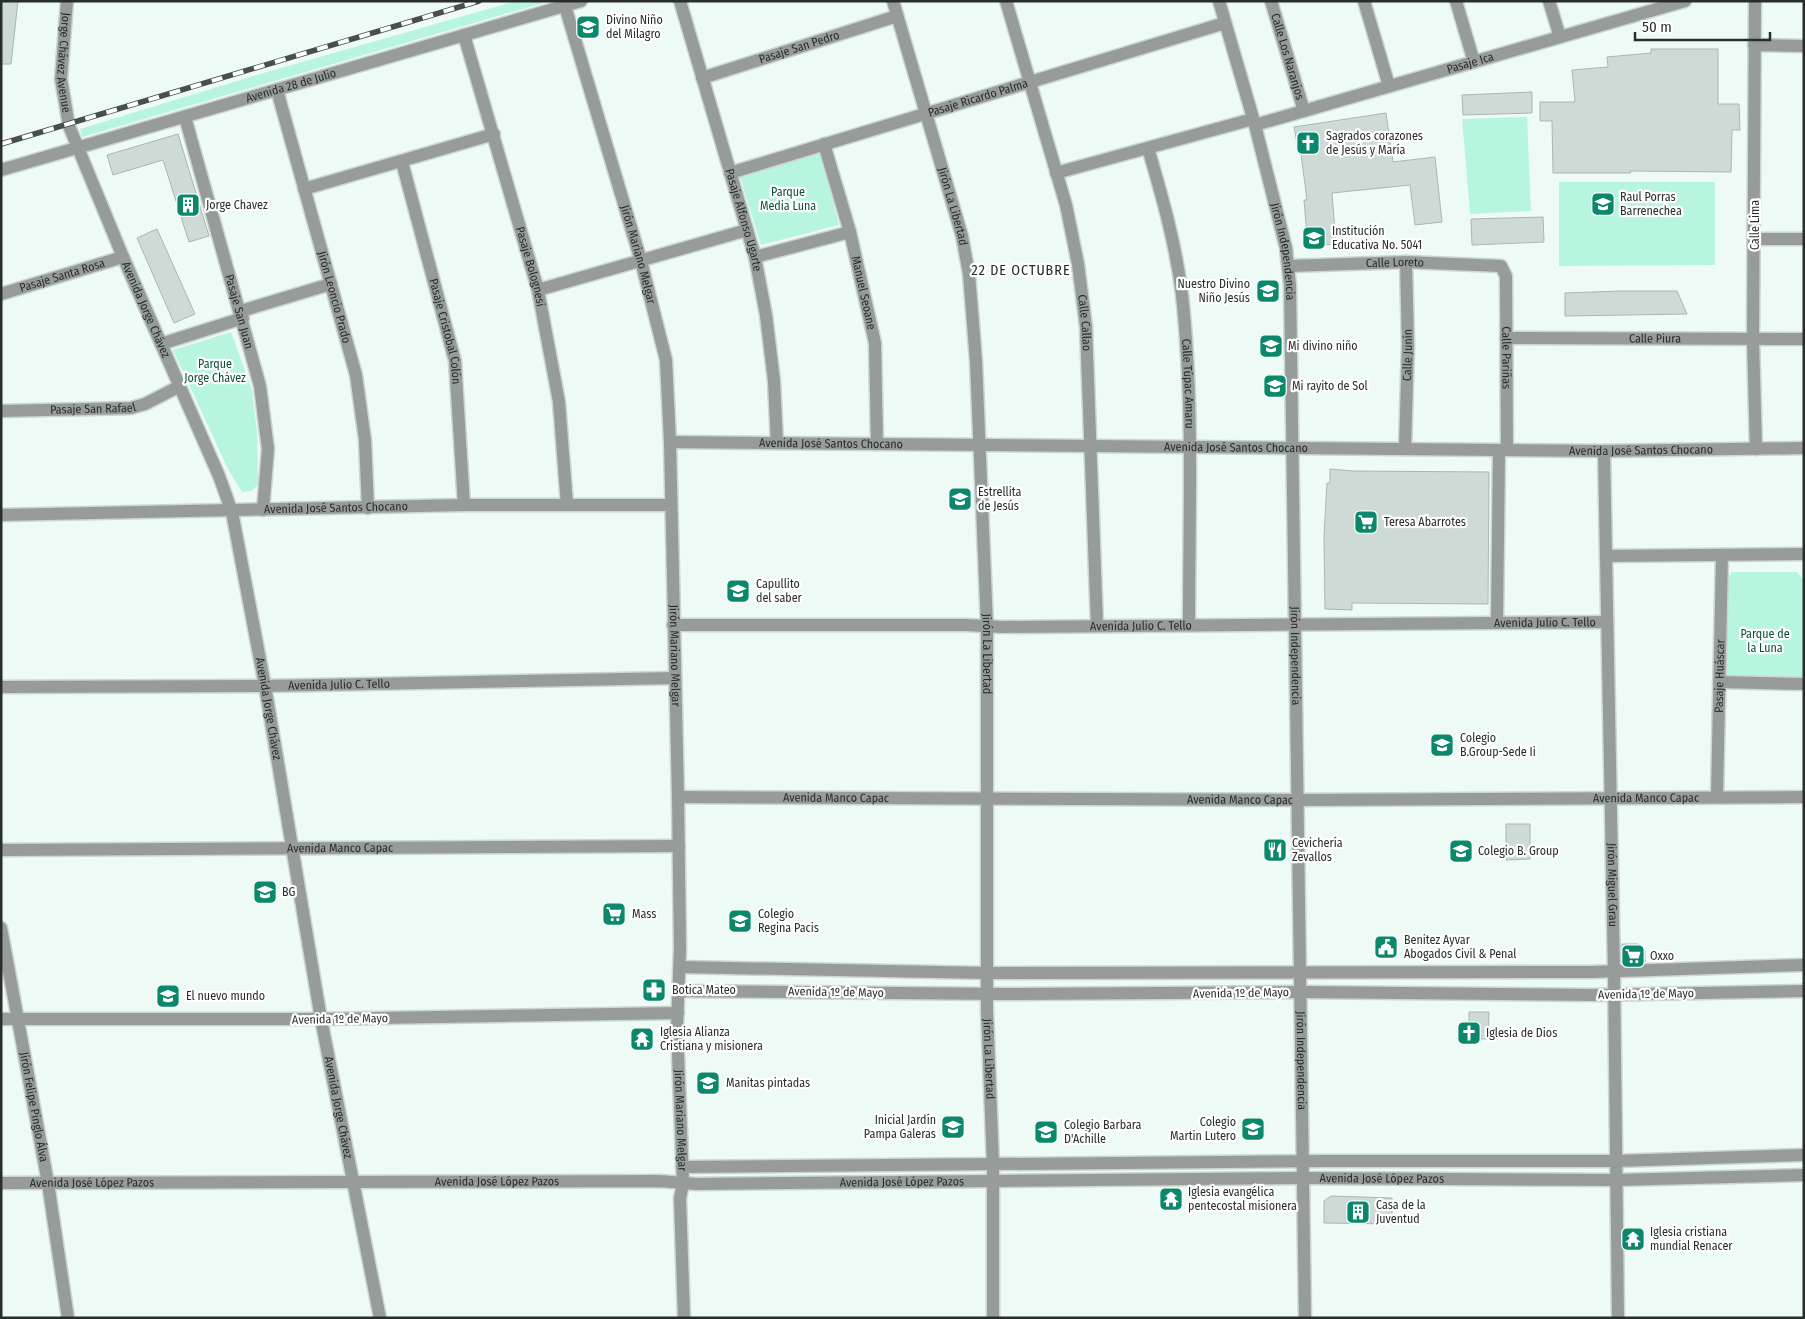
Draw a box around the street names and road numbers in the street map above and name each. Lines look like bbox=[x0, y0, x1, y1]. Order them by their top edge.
street label: Jorge Chávez Avenue bbox=[54, 12, 74, 114]
street label: Calle Los Naranjos bbox=[1268, 12, 1307, 102]
street label: Pasaje San Pedro bbox=[757, 28, 841, 66]
street label: Pasaje Ica bbox=[1445, 50, 1495, 76]
street label: Avenida 28 de Julio bbox=[244, 66, 338, 105]
street label: Pasaje Ricardo Palma bbox=[926, 76, 1030, 120]
street label: Jirón La Libertad bbox=[935, 166, 971, 247]
street label: Pasaje Alfonso Ugarte bbox=[722, 167, 765, 272]
street label: Calle Lima bbox=[1748, 200, 1762, 250]
street label: Jirón Independencia bbox=[1268, 201, 1297, 300]
street label: Jirón Mariano Melgar bbox=[618, 203, 659, 306]
street label: Pasaje Bolognesi bbox=[513, 225, 548, 308]
street label: Jirón Leoncio Prado bbox=[315, 249, 354, 345]
street label: Manuel Seoane bbox=[849, 254, 879, 331]
street label: Calle Loreto bbox=[1366, 255, 1424, 270]
street label: Pasaje Santa Rosa bbox=[18, 256, 107, 295]
street label: Avenida Jorge Chávez bbox=[119, 259, 173, 360]
street label: Pasaje San Juan bbox=[222, 273, 256, 350]
street label: Pasaje Cristobal Colón bbox=[426, 277, 463, 385]
street label: Calle Callao bbox=[1075, 294, 1094, 351]
street label: Calle Pariñas bbox=[1499, 326, 1514, 389]
street label: Calle Junín bbox=[1400, 329, 1415, 381]
street label: Calle Piura bbox=[1629, 331, 1681, 346]
street label: Calle Túpac Amaru bbox=[1179, 338, 1197, 429]
street label: Pasaje San Rafael bbox=[50, 400, 138, 417]
street label: Avenida José Santos Chocano bbox=[759, 436, 903, 451]
street label: Avenida José Santos Chocano bbox=[1164, 440, 1308, 455]
street label: Avenida José Santos Chocano bbox=[1569, 442, 1713, 458]
street label: Avenida José Santos Chocano bbox=[264, 499, 408, 516]
street label: Jirón Mariano Melgar bbox=[667, 605, 683, 708]
street label: Jirón Independencia bbox=[1288, 606, 1303, 705]
street label: Jirón La Libertad bbox=[979, 613, 994, 694]
street label: Avenida Julio C. Tello bbox=[1494, 615, 1596, 630]
street label: Avenida Julio C. Tello bbox=[1090, 618, 1192, 633]
street label: Pasaje Huáscar bbox=[1712, 638, 1727, 713]
street label: Avenida Jorge Chávez bbox=[253, 656, 284, 761]
street label: Avenida Julio C. Tello bbox=[288, 677, 390, 693]
street label: Avenida Manco Capac bbox=[783, 791, 889, 805]
street label: Avenida Manco Capac bbox=[1593, 791, 1699, 805]
street label: Avenida Manco Capac bbox=[1187, 792, 1293, 807]
street label: Avenida Manco Capac bbox=[287, 841, 393, 855]
street label: Jirón Miguel Grau bbox=[1605, 843, 1620, 927]
street label: Avenida 1º de Mayo bbox=[788, 984, 884, 1000]
street label: Avenida 1º de Mayo bbox=[1193, 985, 1289, 1001]
street label: Avenida 1º de Mayo bbox=[1598, 986, 1694, 1002]
street label: Avenida 1º de Mayo bbox=[292, 1011, 388, 1027]
street label: Jirón Independencia bbox=[1294, 1011, 1309, 1110]
street label: Jirón La Libertad bbox=[980, 1018, 997, 1099]
street label: Jirón Felipe Pinglo Álva bbox=[17, 1051, 51, 1163]
street label: Avenida Jorge Chávez bbox=[322, 1055, 355, 1160]
street label: Jirón Mariano Melgar bbox=[672, 1069, 690, 1172]
street label: Avenida José López Pazos bbox=[1320, 1171, 1444, 1186]
street label: Avenida José López Pazos bbox=[435, 1174, 559, 1189]
street label: Avenida José López Pazos bbox=[840, 1174, 964, 1190]
street label: Avenida José López Pazos bbox=[30, 1176, 154, 1190]

